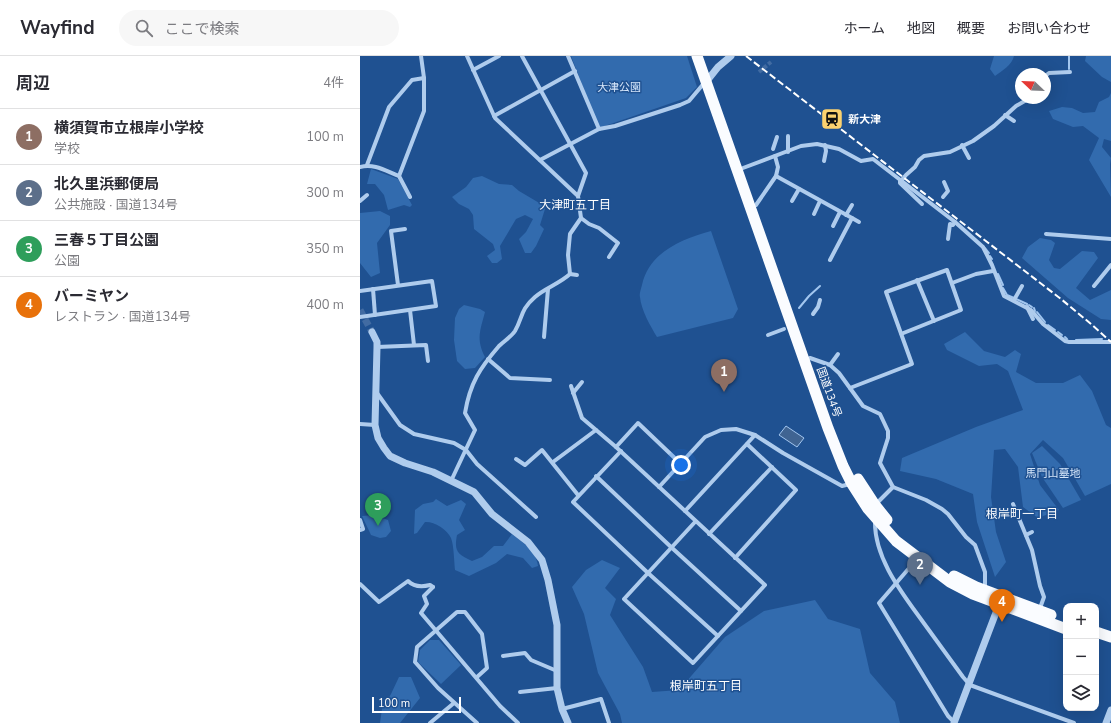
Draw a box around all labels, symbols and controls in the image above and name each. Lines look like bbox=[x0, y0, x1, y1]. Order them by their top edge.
search box bbox=[119, 10, 399, 46]
text: Wayfind bbox=[20, 15, 95, 41]
icon: search bbox=[133, 17, 155, 39]
text: ここで検索 bbox=[165, 19, 240, 39]
text: ホーム bbox=[843, 19, 885, 38]
text: 地図 bbox=[907, 19, 935, 38]
text: 概要 bbox=[957, 19, 985, 38]
text: お問い合わせ bbox=[1007, 19, 1091, 38]
north arrow bbox=[1015, 68, 1051, 104]
text: 周辺 bbox=[16, 72, 50, 95]
text: 4件 bbox=[323, 74, 344, 92]
park label: 大津公園 bbox=[597, 80, 641, 95]
station icon: 新大津 bbox=[819, 106, 845, 132]
place label: 新大津 bbox=[848, 112, 881, 127]
text: 横須賀市立根岸小学校 bbox=[54, 118, 204, 138]
text: 1 bbox=[25, 128, 33, 146]
text: 100 m bbox=[306, 128, 344, 146]
text: 学校 bbox=[54, 140, 80, 158]
text: 北久里浜郵便局 bbox=[54, 174, 159, 194]
text: 2 bbox=[25, 184, 33, 202]
text: 300 m bbox=[306, 184, 344, 202]
text: 公共施設 · 国道134号 bbox=[54, 196, 178, 214]
district label: 大津町五丁目 bbox=[539, 197, 611, 213]
text: 三春５丁目公園 bbox=[54, 230, 159, 250]
text: 3 bbox=[25, 240, 33, 258]
text: 350 m bbox=[306, 240, 344, 258]
text: 公園 bbox=[54, 252, 80, 270]
text: バーミヤン bbox=[54, 286, 129, 306]
text: 4 bbox=[25, 296, 33, 314]
text: 400 m bbox=[306, 296, 344, 314]
text: レストラン · 国道134号 bbox=[54, 308, 191, 326]
pin: 1 bbox=[711, 359, 737, 392]
street label: 国道134号 bbox=[813, 365, 845, 419]
your location bbox=[671, 455, 691, 475]
park label: 馬門山墓地 bbox=[1026, 466, 1081, 481]
pin: 3 bbox=[365, 493, 391, 526]
district label: 根岸町一丁目 bbox=[986, 506, 1058, 522]
pin: 2 bbox=[907, 552, 933, 585]
pin: 4 bbox=[989, 589, 1015, 622]
map controls bbox=[1063, 603, 1099, 711]
button: + bbox=[1063, 603, 1099, 639]
button: − bbox=[1063, 639, 1099, 675]
button: layers bbox=[1063, 675, 1099, 711]
district label: 根岸町五丁目 bbox=[670, 678, 742, 694]
scale bar bbox=[372, 695, 461, 714]
text: 100 m bbox=[378, 696, 410, 711]

